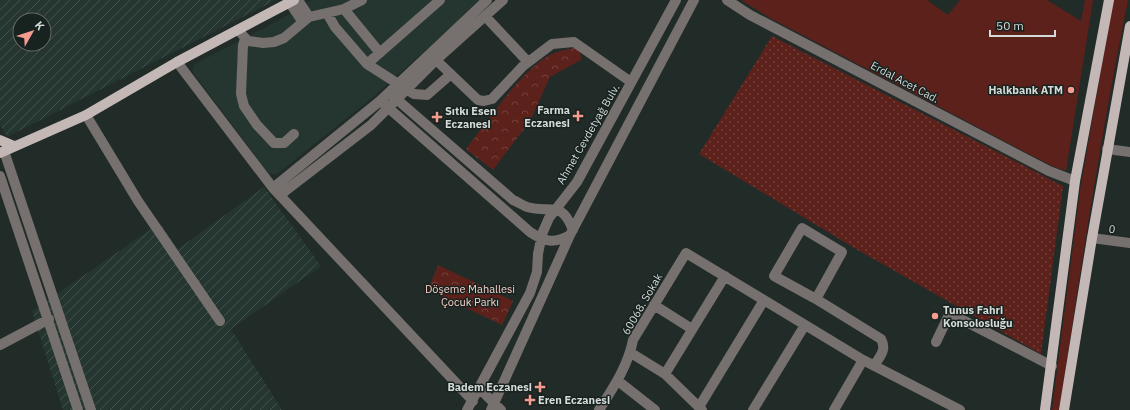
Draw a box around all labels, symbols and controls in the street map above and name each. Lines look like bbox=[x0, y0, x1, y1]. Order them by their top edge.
north arrow bbox=[12, 12, 52, 52]
scale bar bbox=[990, 12, 1055, 38]
text: K bbox=[32, 18, 48, 33]
text: 50 m bbox=[996, 18, 1024, 33]
street label: Erdal Acet Cad. bbox=[868, 58, 942, 106]
street label: Ahmet Cevdetyağ Bulv. bbox=[554, 81, 622, 187]
place label: Halkbank ATM bbox=[988, 83, 1063, 97]
marker: Halkbank ATM bbox=[1066, 85, 1076, 95]
place label: Farma Eczanesi bbox=[524, 103, 570, 130]
place label: Sıtkı Esen Eczanesi bbox=[445, 104, 496, 131]
marker: Farma Eczanesi bbox=[573, 111, 583, 121]
marker: Sıtkı Esen Eczanesi bbox=[432, 112, 442, 122]
street label: 0 bbox=[1108, 222, 1116, 236]
street label: 60068. Sokak bbox=[619, 271, 665, 337]
park label: Döşeme Mahallesi Çocuk Parkı bbox=[425, 282, 515, 309]
place label: Tunus Fahri Konsolosluğu bbox=[943, 303, 1013, 330]
marker: Tunus Fahri Konsolosluğu bbox=[930, 311, 940, 321]
place label: Badem Eczanesi bbox=[447, 380, 532, 394]
marker: Badem Eczanesi bbox=[535, 382, 545, 392]
place label: Eren Eczanesi bbox=[538, 393, 610, 407]
marker: Eren Eczanesi bbox=[525, 395, 535, 405]

